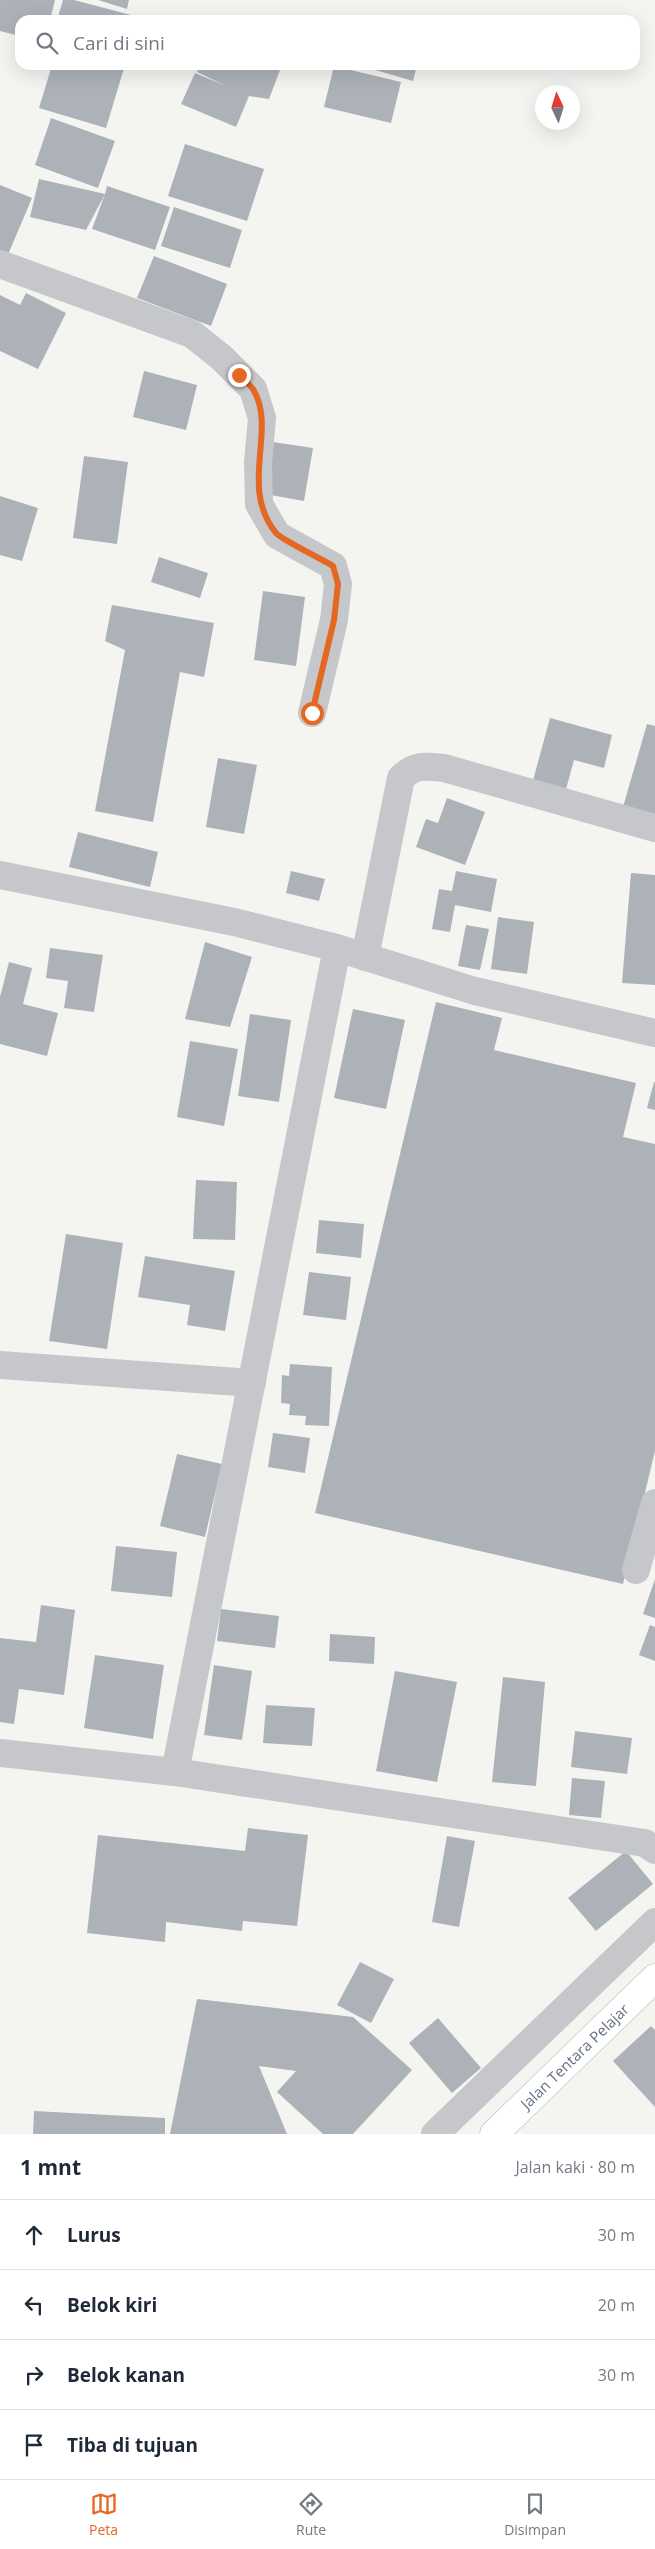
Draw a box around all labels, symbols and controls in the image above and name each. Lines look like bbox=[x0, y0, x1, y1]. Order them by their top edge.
search box bbox=[15, 15, 640, 70]
icon: search bbox=[33, 29, 61, 57]
text: Cari di sini bbox=[73, 30, 165, 56]
north arrow bbox=[535, 85, 580, 130]
route end bbox=[228, 364, 251, 387]
route start bbox=[301, 702, 324, 725]
street label: Jalan Tentara Pelajar bbox=[515, 1999, 633, 2115]
text: 1 mnt bbox=[20, 2153, 81, 2181]
text: Jalan kaki · 80 m bbox=[515, 2156, 635, 2178]
icon: ahead bbox=[20, 2221, 48, 2249]
text: Lurus bbox=[67, 2222, 121, 2248]
text: 30 m bbox=[598, 2224, 635, 2246]
icon: left bbox=[20, 2291, 48, 2319]
text: Belok kiri bbox=[67, 2292, 157, 2318]
text: 20 m bbox=[598, 2294, 635, 2316]
icon: right bbox=[20, 2361, 48, 2389]
text: Belok kanan bbox=[67, 2362, 185, 2388]
text: 30 m bbox=[598, 2364, 635, 2386]
icon: arrive bbox=[20, 2431, 48, 2459]
text: Tiba di tujuan bbox=[67, 2432, 198, 2458]
tab: Peta bbox=[89, 2490, 118, 2539]
tab: Rute bbox=[296, 2490, 326, 2539]
tab: Disimpan bbox=[504, 2490, 566, 2539]

